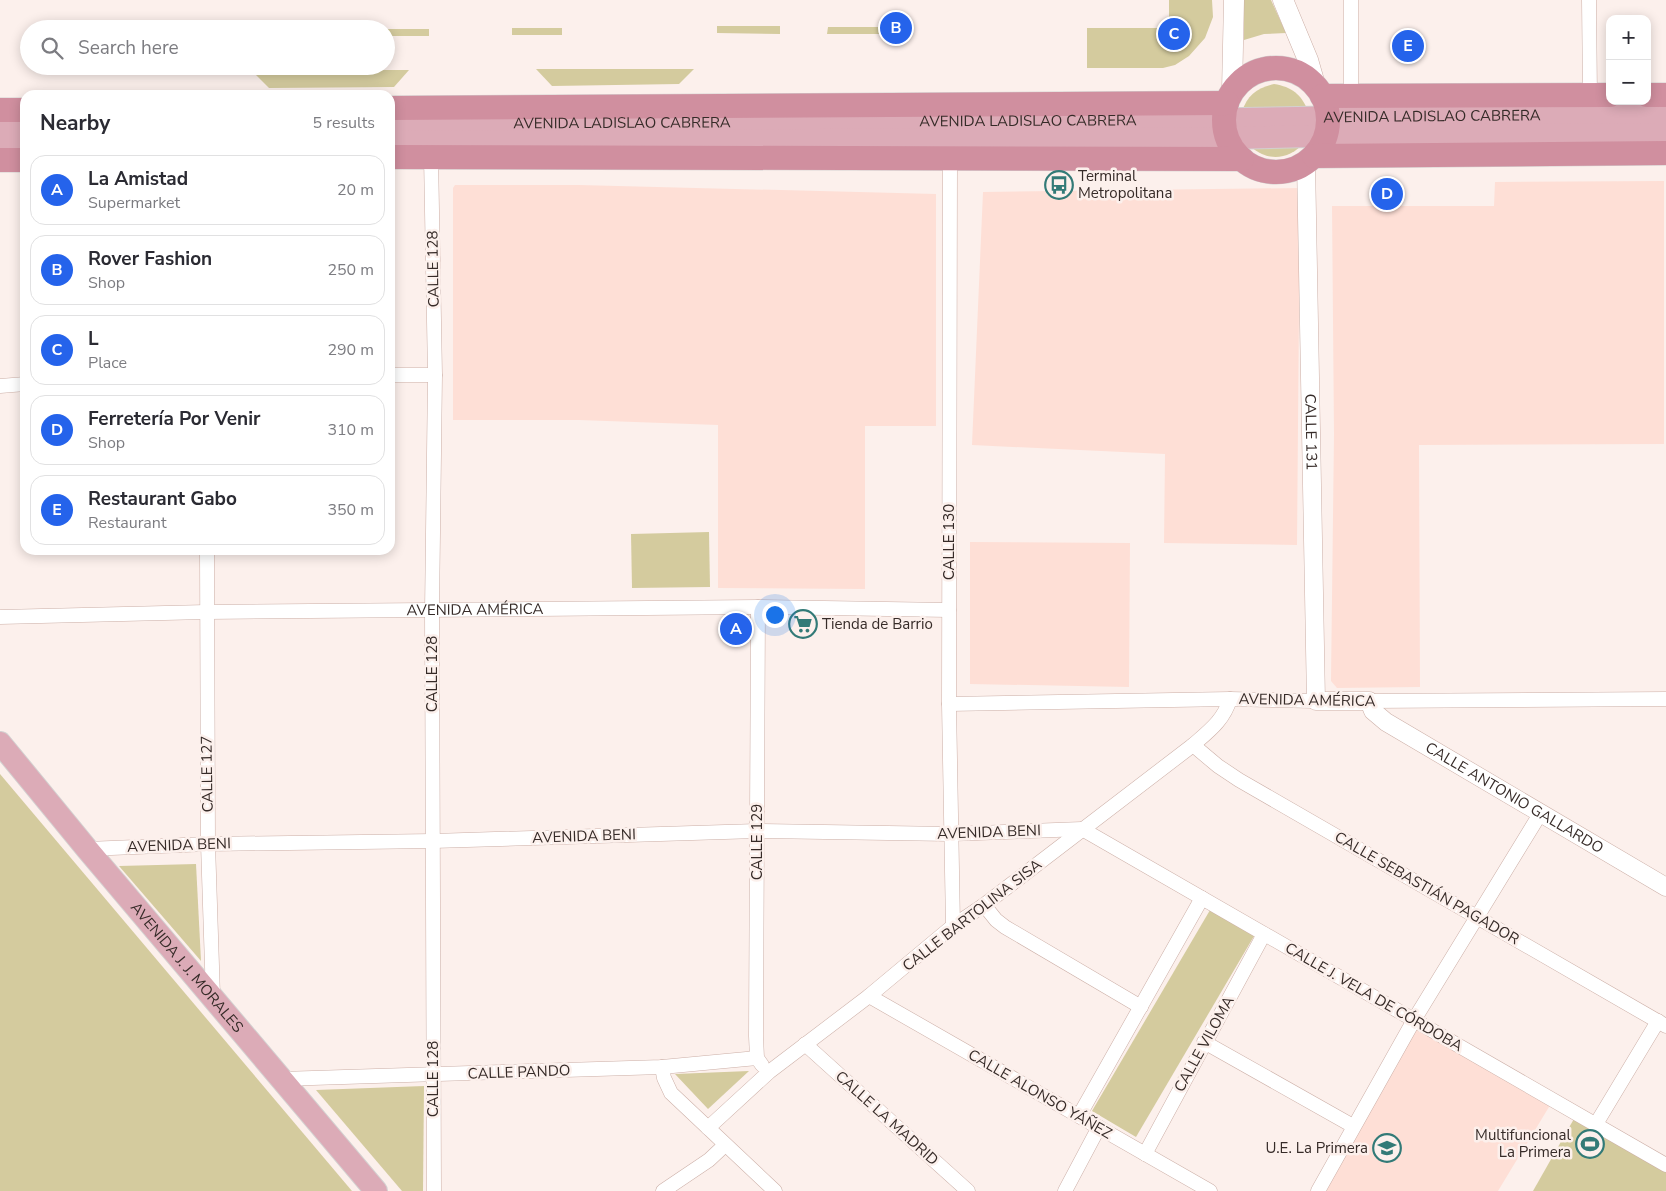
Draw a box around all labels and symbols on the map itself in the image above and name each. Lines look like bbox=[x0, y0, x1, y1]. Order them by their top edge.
pin: B bbox=[880, 9, 912, 47]
pin: C bbox=[1158, 15, 1190, 53]
pin: E bbox=[1392, 27, 1424, 65]
street label: AVENIDA LADISLAO CABRERA bbox=[1323, 105, 1541, 128]
street label: AVENIDA LADISLAO CABRERA bbox=[919, 110, 1137, 131]
street label: AVENIDA LADISLAO CABRERA bbox=[513, 112, 731, 133]
place label: Terminal Metropolitana bbox=[1078, 166, 1172, 203]
bus stop icon: Terminal Metropolitana bbox=[1044, 170, 1074, 200]
pin: D bbox=[1371, 175, 1403, 213]
street label: CALLE 128 bbox=[422, 231, 444, 307]
street label: CALLE 131 bbox=[1300, 393, 1322, 471]
street label: CALLE 130 bbox=[939, 504, 959, 580]
street label: AVENIDA AMÉRICA bbox=[406, 599, 544, 620]
your location bbox=[762, 602, 788, 628]
supermarket icon: Tienda de Barrio bbox=[788, 609, 818, 639]
pin: A bbox=[720, 610, 752, 648]
place label: Tienda de Barrio bbox=[822, 614, 933, 634]
street label: CALLE 128 bbox=[422, 636, 442, 712]
street label: AVENIDA AMÉRICA bbox=[1238, 689, 1376, 711]
street label: CALLE 127 bbox=[196, 736, 218, 812]
street label: CALLE ANTONIO GALLARDO bbox=[1422, 737, 1607, 858]
street label: CALLE 129 bbox=[747, 804, 767, 880]
street label: AVENIDA BENI bbox=[937, 820, 1041, 844]
street label: AVENIDA BENI bbox=[532, 824, 636, 848]
street label: CALLE SEBASTIÁN PAGADOR bbox=[1331, 827, 1523, 949]
street label: AVENIDA BENI bbox=[127, 833, 231, 857]
street label: CALLE BARTOLINA SISA bbox=[898, 854, 1046, 976]
street label: AVENIDA J. J. MORALES bbox=[126, 898, 248, 1037]
street label: CALLE J. VELA DE CÓRDOBA bbox=[1282, 937, 1467, 1056]
street label: CALLE VILOMA bbox=[1169, 992, 1239, 1096]
street label: CALLE 128 bbox=[423, 1041, 443, 1117]
street label: CALLE ALONSO YÁÑEZ bbox=[964, 1045, 1116, 1143]
street label: CALLE PANDO bbox=[467, 1060, 571, 1084]
street label: CALLE LA MADRID bbox=[831, 1066, 943, 1170]
place label: Multifuncional La Primera bbox=[1475, 1125, 1572, 1162]
sports icon: Multifuncional La Primera bbox=[1575, 1129, 1605, 1159]
school or university icon: U.E. La Primera bbox=[1372, 1133, 1402, 1163]
place label: U.E. La Primera bbox=[1266, 1138, 1368, 1158]

